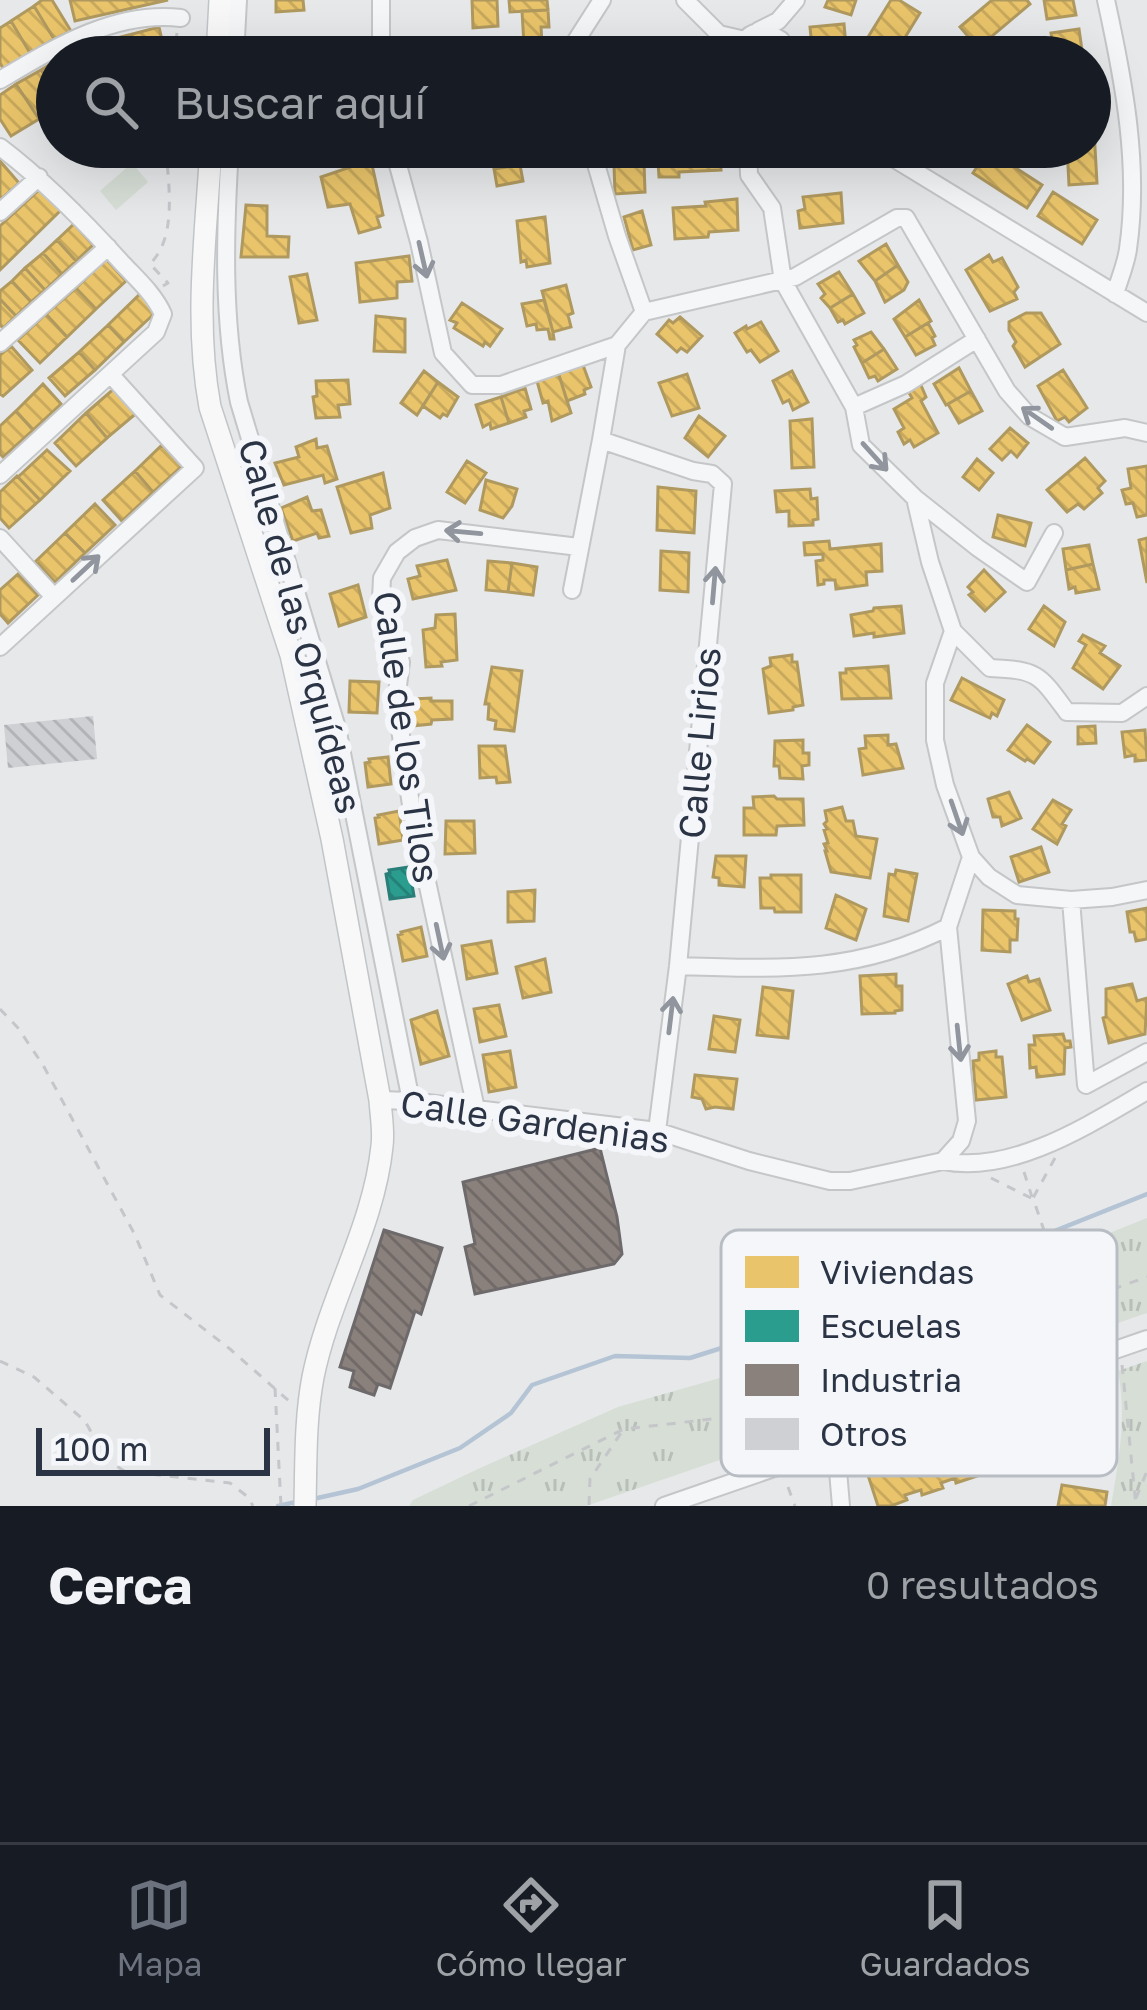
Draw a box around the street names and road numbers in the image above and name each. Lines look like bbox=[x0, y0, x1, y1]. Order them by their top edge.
street label: Calle de las Orquídeas bbox=[230, 434, 372, 818]
street label: Calle de los Tilos bbox=[365, 588, 449, 886]
street label: Calle Lirios bbox=[669, 646, 729, 840]
street label: Calle Gardenias bbox=[398, 1081, 672, 1161]

